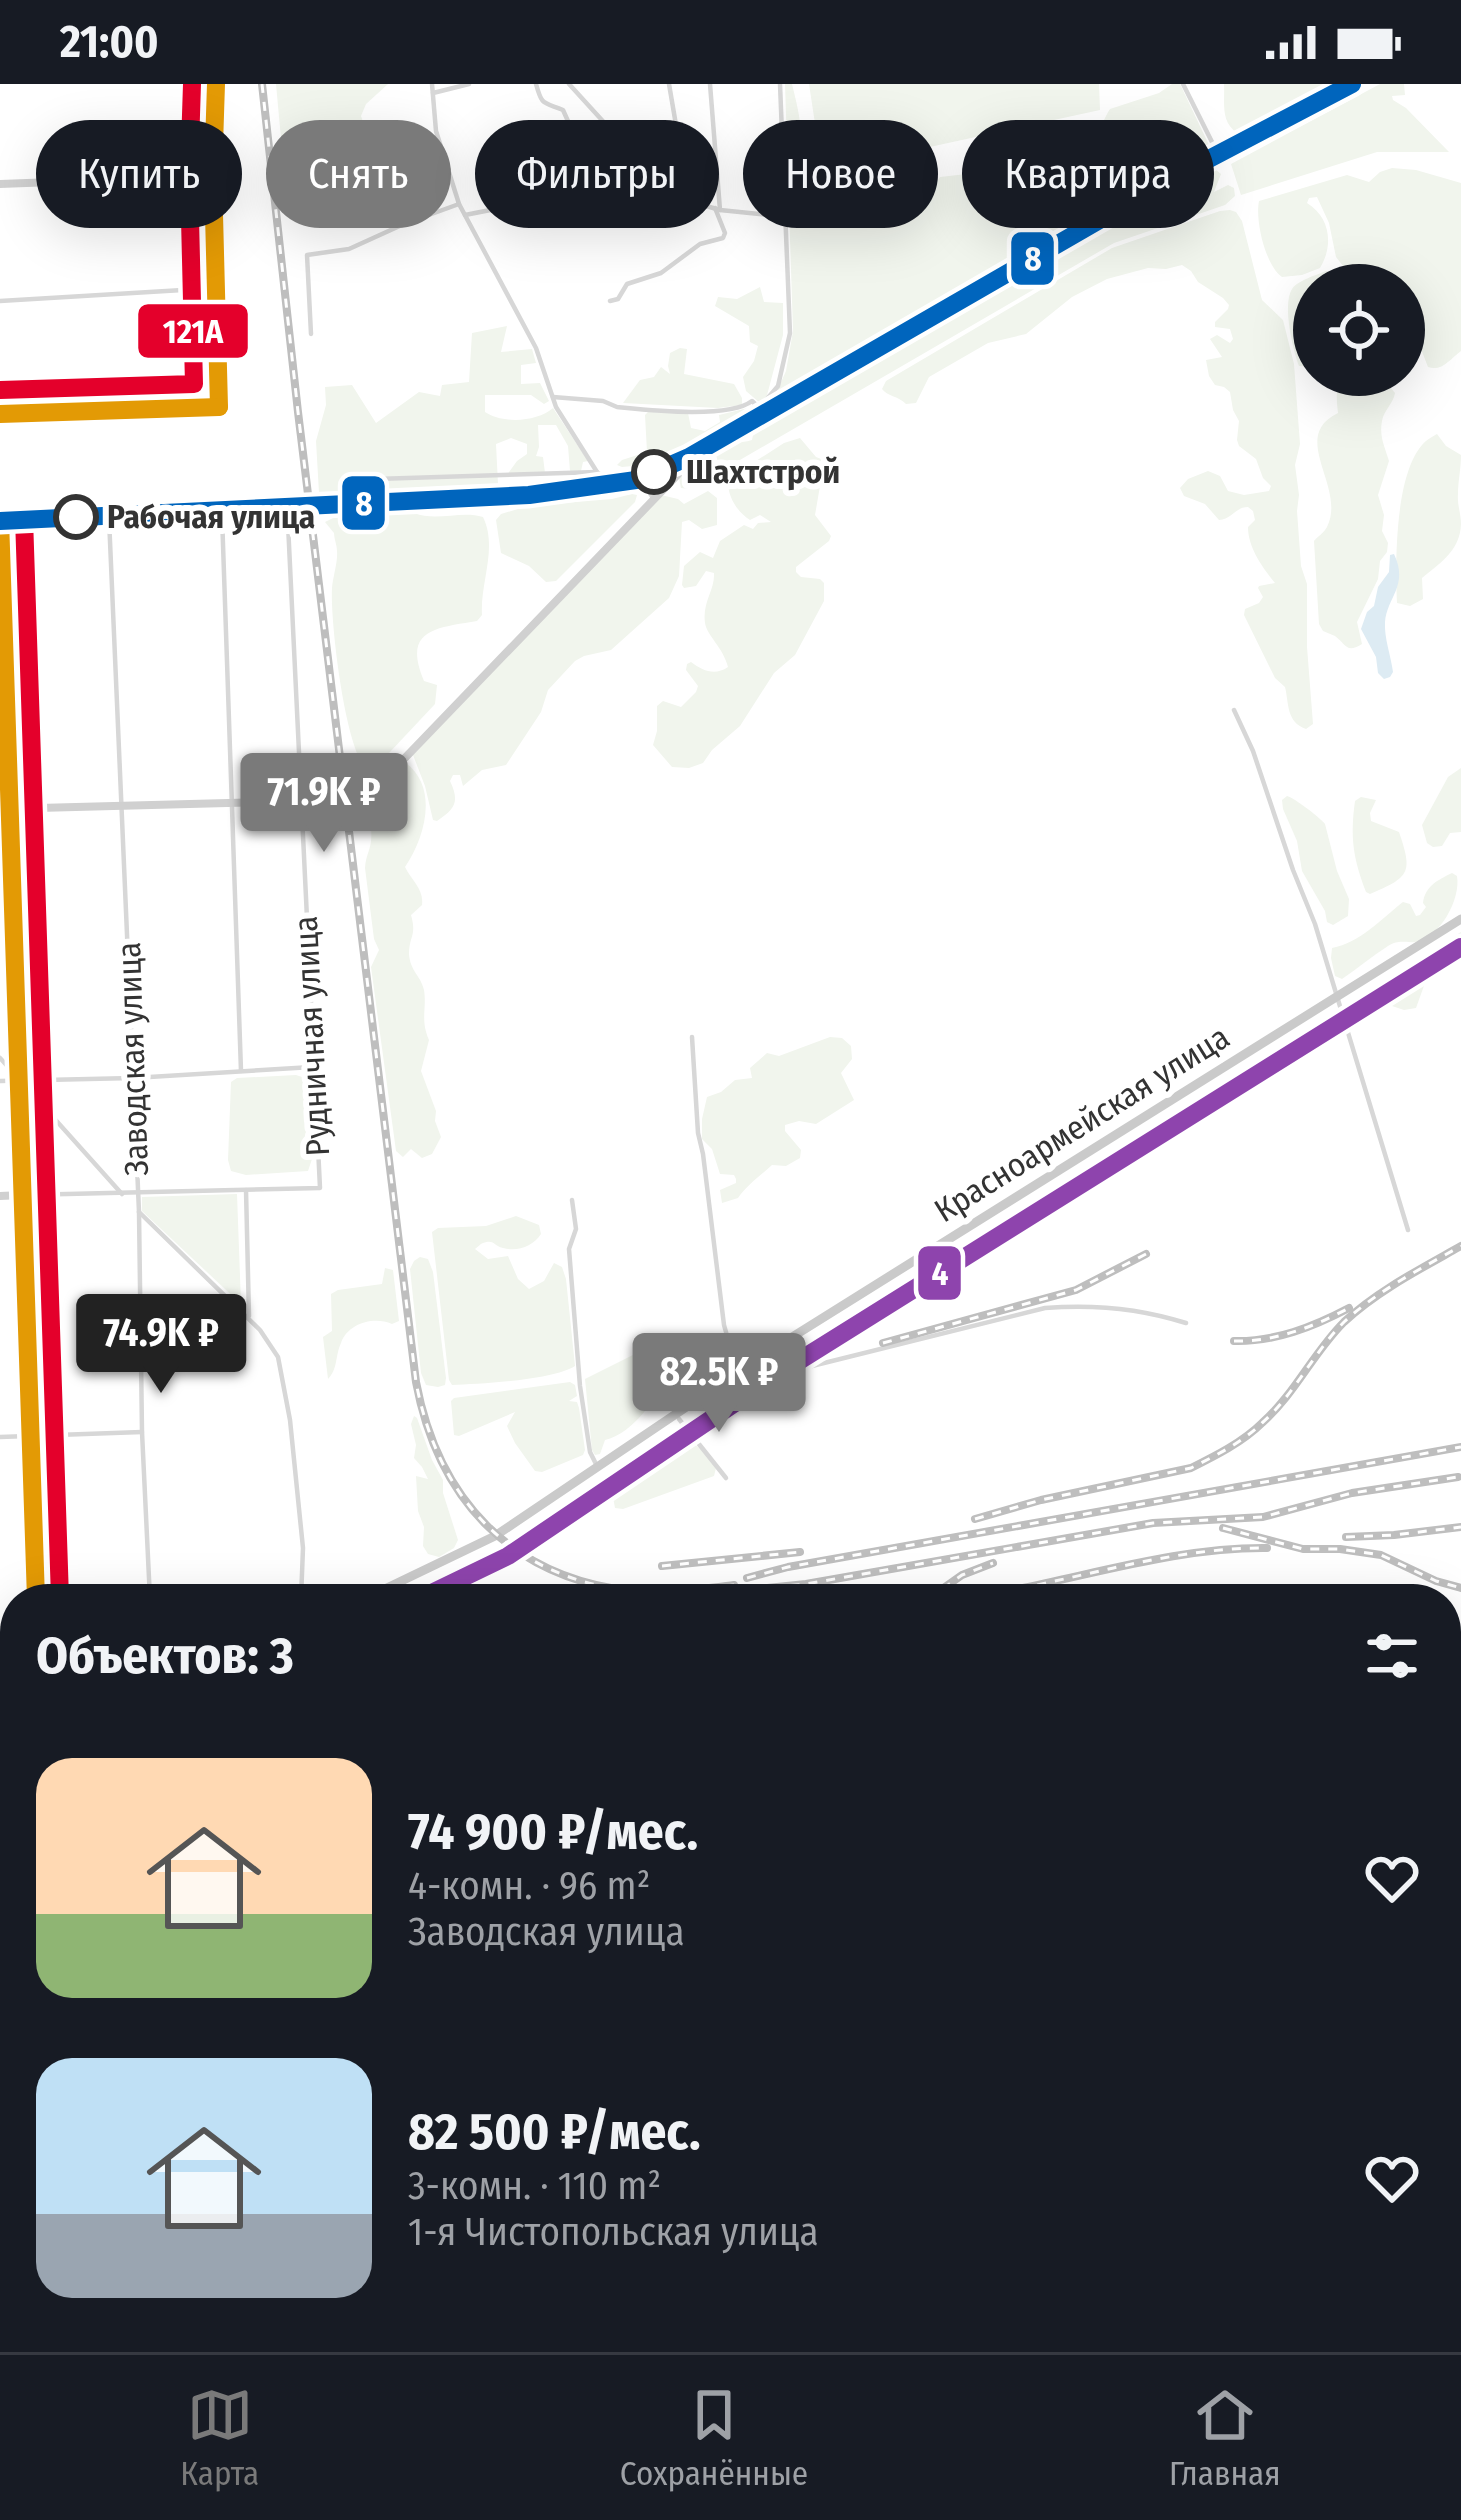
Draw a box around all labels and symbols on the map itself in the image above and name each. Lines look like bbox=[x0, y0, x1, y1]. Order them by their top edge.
line badge: 8 bbox=[1009, 230, 1056, 287]
text: 8 bbox=[1024, 239, 1042, 279]
line badge: 121А bbox=[136, 302, 250, 360]
text: 121А bbox=[163, 312, 224, 352]
marker: Шахтстрой bbox=[633, 451, 675, 493]
place label: Шахтстрой bbox=[686, 452, 840, 492]
line badge: 8 bbox=[340, 474, 387, 532]
text: 8 bbox=[355, 484, 373, 524]
marker: Рабочая улица bbox=[55, 496, 97, 538]
place label: Рабочая улица bbox=[107, 497, 315, 537]
pin: 71.9K ₽ bbox=[213, 753, 435, 855]
street label: Рудничная улица bbox=[286, 915, 338, 1157]
street label: Заводская улица bbox=[109, 941, 157, 1177]
street label: Красноармейская улица bbox=[927, 1017, 1237, 1231]
line badge: 4 bbox=[916, 1244, 963, 1302]
text: 4 bbox=[932, 1254, 949, 1294]
pin: 74.9K ₽ bbox=[50, 1294, 272, 1396]
pin: 82.5K ₽ bbox=[608, 1333, 830, 1435]

